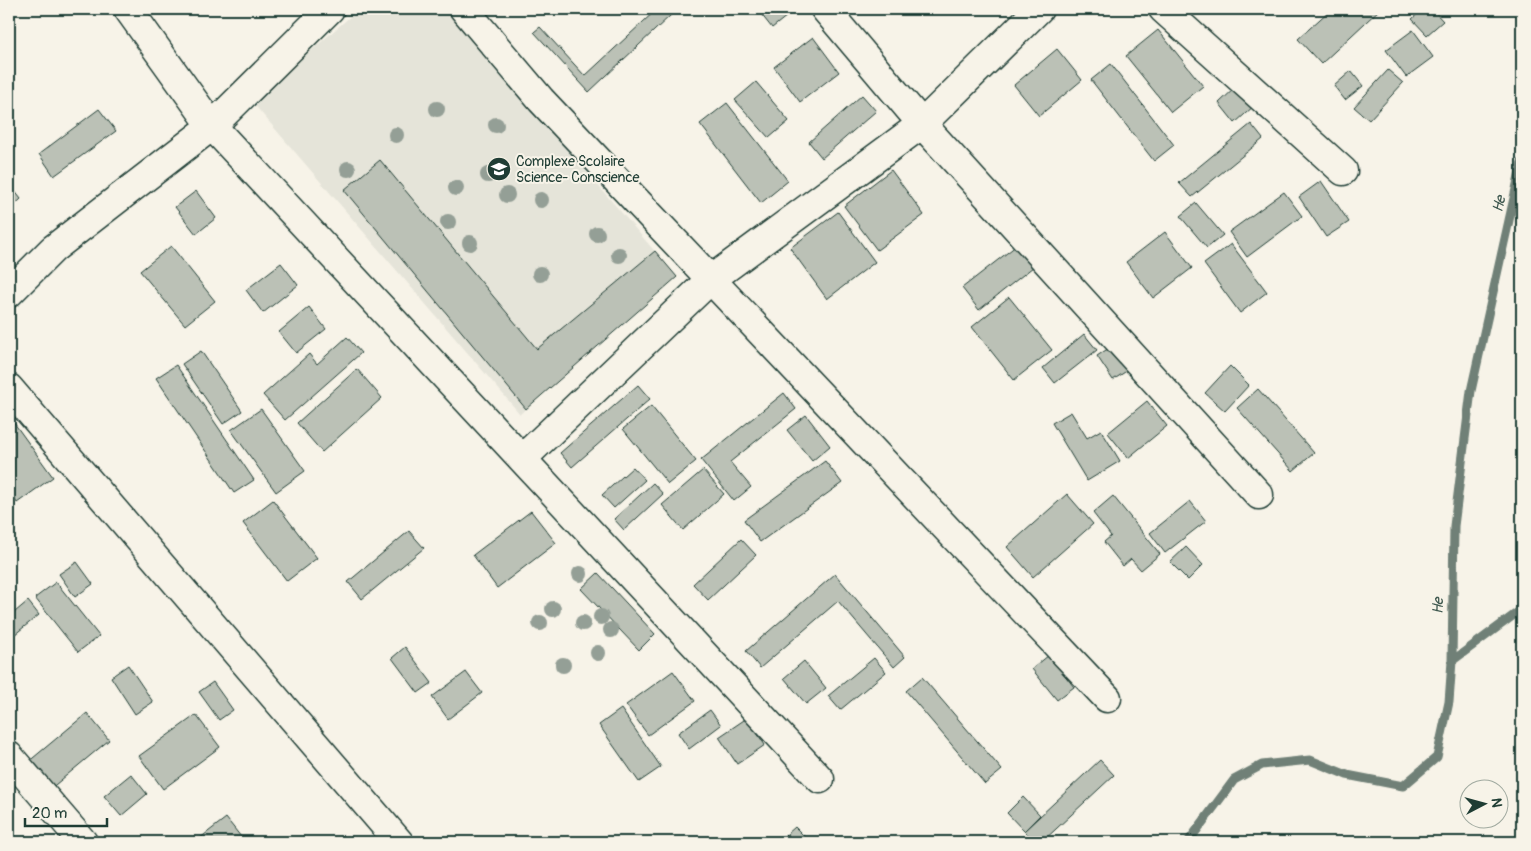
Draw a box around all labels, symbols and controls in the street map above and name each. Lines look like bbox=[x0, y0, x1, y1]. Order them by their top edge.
place label: Complexe Scolaire Science- Conscience bbox=[516, 153, 640, 186]
school or university icon: Complexe Scolaire Science- Conscience bbox=[486, 156, 512, 182]
water label: He bbox=[1488, 192, 1511, 214]
water label: He bbox=[1429, 596, 1448, 614]
north arrow bbox=[1458, 778, 1508, 828]
scale bar bbox=[25, 796, 108, 828]
text: N bbox=[1487, 797, 1505, 808]
text: 20 m bbox=[32, 804, 67, 823]

